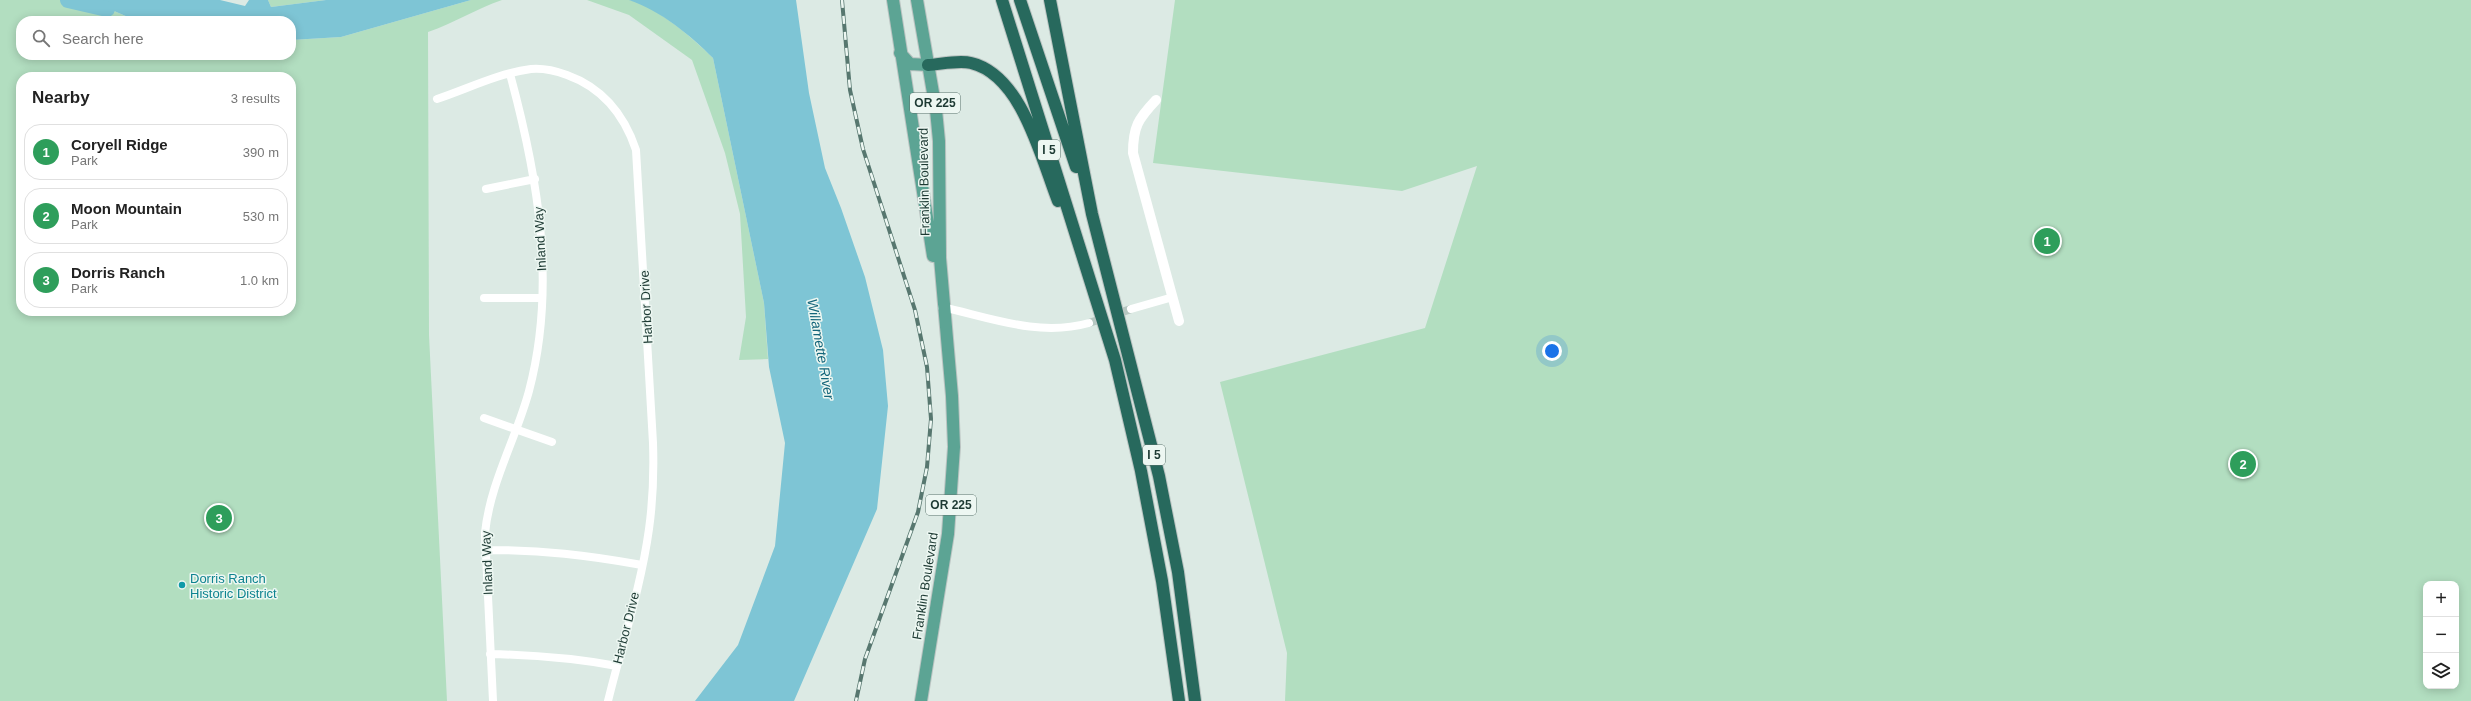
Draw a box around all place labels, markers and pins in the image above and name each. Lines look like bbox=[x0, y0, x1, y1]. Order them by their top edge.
pin: 1 bbox=[2034, 226, 2060, 256]
pin: 2 bbox=[2230, 449, 2256, 479]
pin: 3 bbox=[206, 503, 232, 533]
place label: Dorris Ranch Historic District bbox=[190, 571, 277, 601]
marker: Dorris Ranch Historic District bbox=[177, 580, 187, 590]

